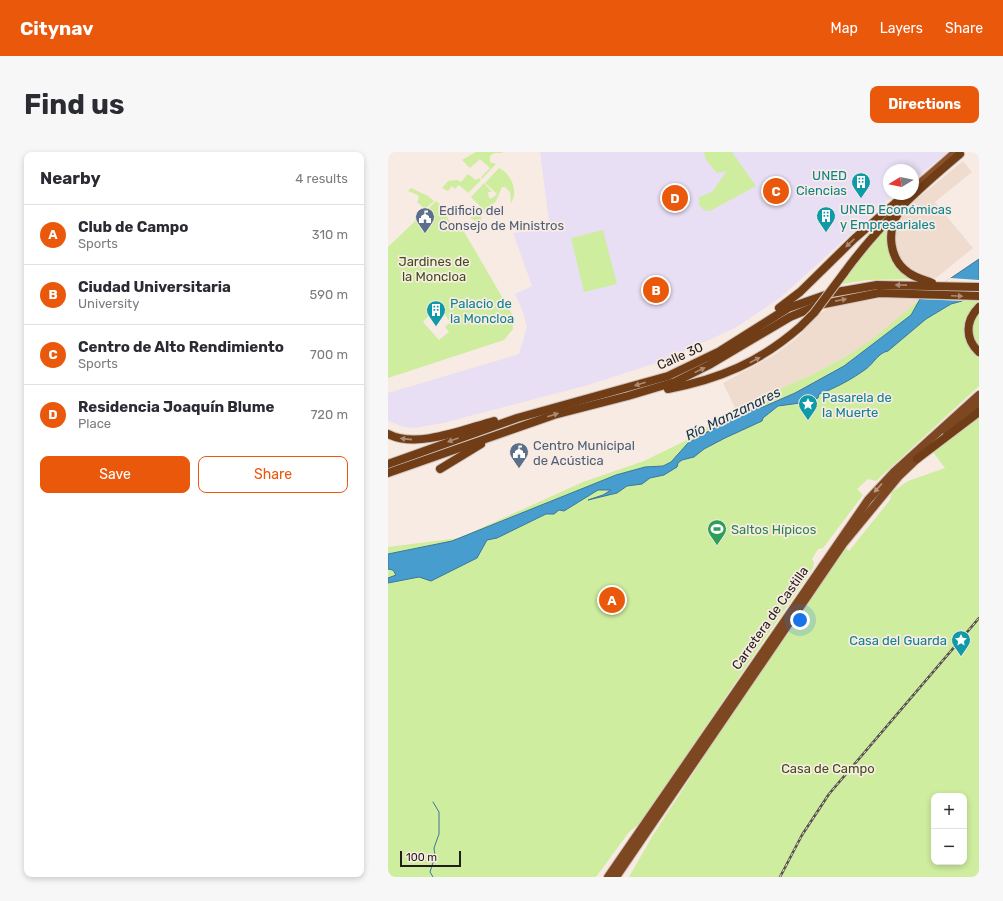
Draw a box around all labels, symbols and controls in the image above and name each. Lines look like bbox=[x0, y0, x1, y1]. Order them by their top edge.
text: Citynav bbox=[20, 17, 93, 40]
text: Map bbox=[831, 20, 858, 37]
text: Layers bbox=[880, 20, 923, 37]
text: Share bbox=[945, 20, 983, 37]
button: Directions bbox=[870, 86, 979, 123]
text: Find us bbox=[24, 88, 124, 121]
north arrow bbox=[883, 164, 919, 200]
text: Nearby bbox=[40, 168, 101, 188]
place label: UNED Ciencias bbox=[796, 168, 847, 198]
text: 4 results bbox=[295, 171, 348, 186]
building icon: UNED Ciencias bbox=[850, 171, 872, 199]
pin: C bbox=[763, 176, 789, 206]
pin: D bbox=[662, 183, 688, 213]
place label: UNED Económicas y Empresariales bbox=[840, 202, 952, 232]
place label: Edificio del Consejo de Ministros bbox=[439, 203, 565, 233]
building icon: UNED Económicas y Empresariales bbox=[815, 205, 837, 233]
public building icon: Edificio del Consejo de Ministros bbox=[414, 206, 436, 234]
text: Club de Campo bbox=[78, 218, 188, 236]
text: A bbox=[48, 227, 58, 242]
text: 310 m bbox=[312, 227, 348, 242]
text: Sports bbox=[78, 236, 118, 251]
one-way arrow bbox=[845, 238, 855, 248]
park label: Jardines de la Moncloa bbox=[398, 254, 470, 284]
pin: B bbox=[643, 275, 669, 305]
text: Ciudad Universitaria bbox=[78, 278, 231, 296]
one-way arrow bbox=[894, 282, 907, 288]
text: B bbox=[48, 287, 58, 302]
text: 590 m bbox=[310, 287, 348, 302]
one-way arrow bbox=[951, 293, 963, 300]
text: University bbox=[78, 296, 139, 311]
place label: Palacio de la Moncloa bbox=[450, 296, 514, 326]
one-way arrow bbox=[835, 296, 847, 302]
building icon: Palacio de la Moncloa bbox=[425, 299, 447, 327]
text: Centro de Alto Rendimiento bbox=[78, 338, 284, 356]
street label: Calle 30 bbox=[655, 339, 705, 373]
text: C bbox=[48, 347, 58, 362]
text: 700 m bbox=[310, 347, 348, 362]
text: Sports bbox=[78, 356, 118, 371]
one-way arrow bbox=[749, 357, 761, 363]
one-way arrow bbox=[695, 367, 706, 373]
one-way arrow bbox=[634, 381, 646, 387]
water label: Río Manzanares bbox=[682, 384, 784, 444]
place label: Pasarela de la Muerte bbox=[822, 390, 892, 420]
place icon: Pasarela de la Muerte bbox=[797, 393, 819, 421]
text: Residencia Joaquín Blume bbox=[78, 398, 274, 416]
text: D bbox=[48, 407, 58, 422]
text: 720 m bbox=[311, 407, 348, 422]
one-way arrow bbox=[547, 412, 559, 418]
text: Place bbox=[78, 416, 111, 431]
one-way arrow bbox=[400, 436, 412, 442]
one-way arrow bbox=[447, 438, 459, 444]
place label: Centro Municipal de Acústica bbox=[533, 438, 635, 468]
public building icon: Centro Municipal de Acústica bbox=[508, 441, 530, 469]
button: Save bbox=[40, 456, 190, 493]
button: Share bbox=[198, 456, 348, 493]
one-way arrow bbox=[873, 483, 883, 493]
sports icon: Saltos Hípicos bbox=[706, 518, 728, 546]
place label: Saltos Hípicos bbox=[731, 522, 817, 537]
street label: Carretera de Castilla bbox=[729, 563, 811, 673]
pin: A bbox=[599, 585, 625, 615]
your location bbox=[790, 610, 810, 630]
place icon: Casa del Guarda bbox=[950, 629, 972, 657]
place label: Casa del Guarda bbox=[849, 633, 947, 648]
park label: Casa de Campo bbox=[781, 761, 875, 776]
map controls bbox=[931, 793, 967, 865]
button: + bbox=[931, 793, 967, 829]
button: − bbox=[931, 829, 967, 865]
scale bar bbox=[400, 849, 461, 868]
text: 100 m bbox=[406, 851, 437, 864]

